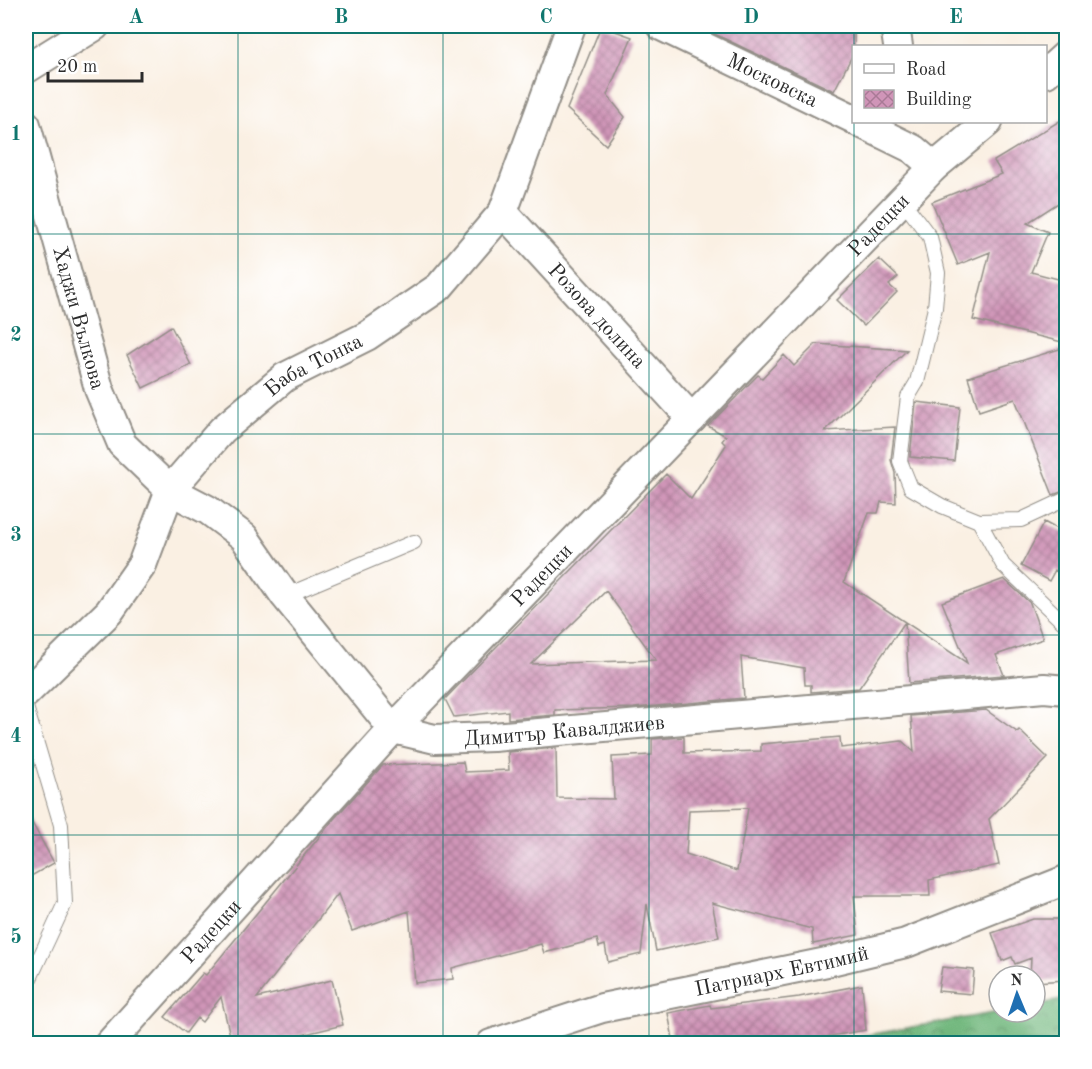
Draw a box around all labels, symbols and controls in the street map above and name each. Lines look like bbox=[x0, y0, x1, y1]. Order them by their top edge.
text: A bbox=[128, 8, 144, 28]
text: B bbox=[334, 8, 348, 28]
text: C bbox=[539, 8, 553, 28]
text: D bbox=[743, 8, 759, 28]
text: E bbox=[949, 8, 963, 28]
scale bar bbox=[48, 45, 142, 83]
legend bbox=[852, 45, 1047, 123]
street label: Московска bbox=[723, 50, 821, 112]
text: 20 m bbox=[57, 58, 97, 76]
text: Road bbox=[906, 61, 946, 79]
text: Building bbox=[906, 91, 972, 109]
text: 1 bbox=[10, 125, 22, 145]
street label: Радецки bbox=[845, 190, 914, 261]
street label: Хаджи Вълкова bbox=[48, 244, 108, 392]
street label: Розова долина bbox=[543, 260, 649, 373]
text: 2 bbox=[10, 326, 22, 346]
street label: Баба Тонка bbox=[261, 331, 366, 401]
text: 3 bbox=[10, 526, 22, 546]
street label: Радецки bbox=[508, 541, 577, 611]
street label: Димитър Кавалджиев bbox=[464, 713, 666, 750]
text: 4 bbox=[10, 727, 22, 747]
street label: Радецки bbox=[178, 896, 246, 968]
text: 5 bbox=[10, 927, 22, 948]
street label: Патриарх Евтимий bbox=[693, 943, 871, 1001]
north arrow bbox=[987, 964, 1047, 1024]
text: N bbox=[1010, 973, 1024, 989]

